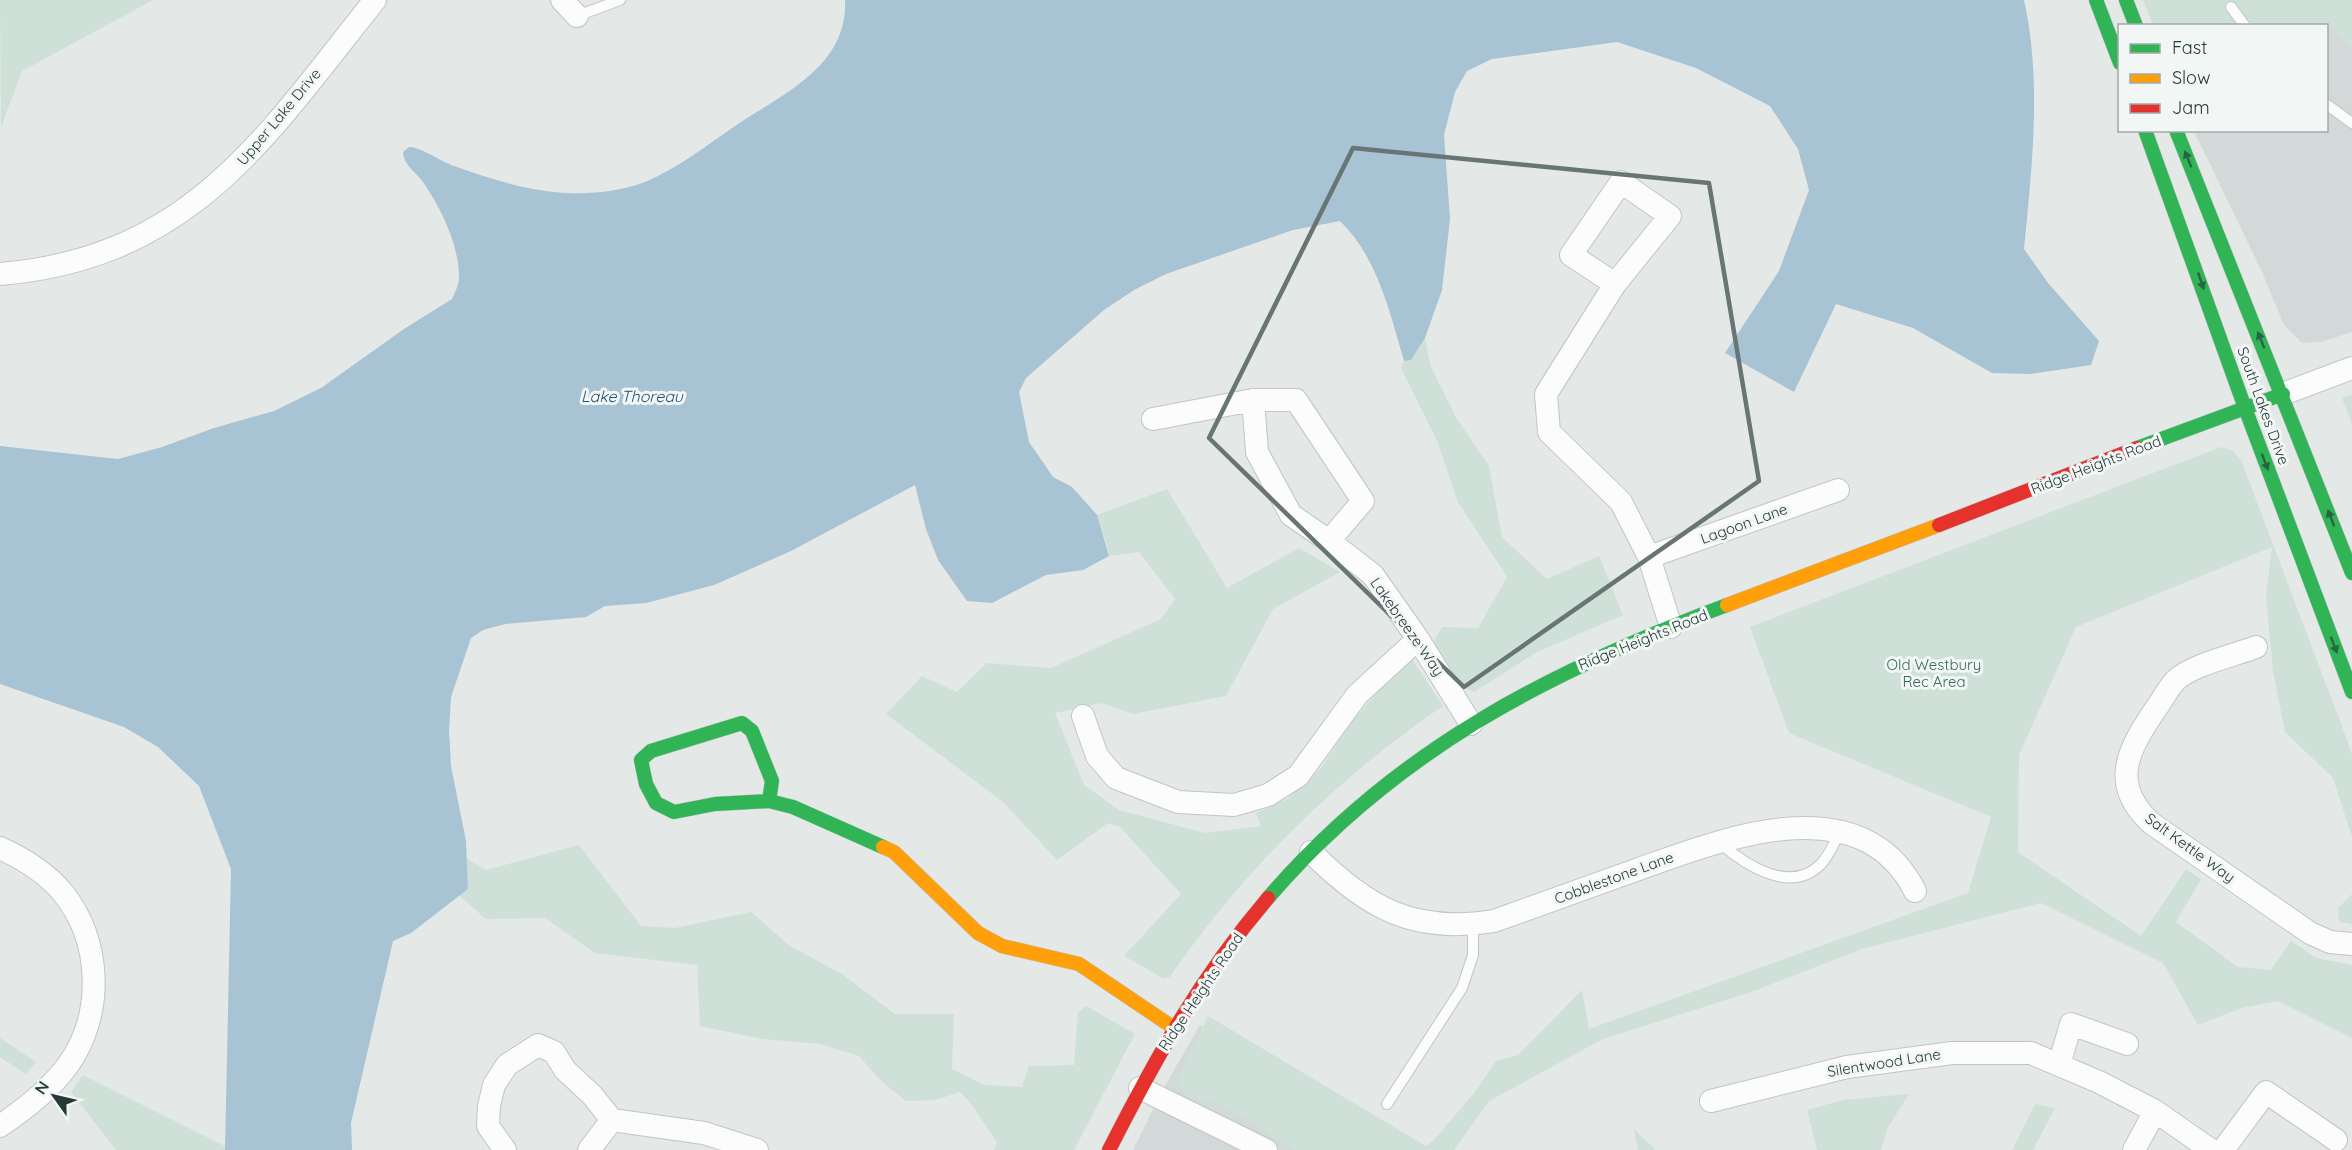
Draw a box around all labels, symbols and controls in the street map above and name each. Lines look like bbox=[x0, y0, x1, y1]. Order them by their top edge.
legend bbox=[2118, 24, 2328, 132]
text: Fast bbox=[2172, 36, 2207, 59]
street label: Upper Lake Drive bbox=[233, 64, 325, 169]
text: Slow bbox=[2172, 66, 2210, 89]
text: Jam bbox=[2172, 96, 2210, 119]
one-way arrow bbox=[2183, 150, 2192, 168]
one-way arrow bbox=[2196, 272, 2206, 290]
one-way arrow bbox=[2256, 331, 2265, 349]
street label: South Lakes Drive bbox=[2233, 344, 2294, 467]
water label: Lake Thoreau bbox=[581, 386, 684, 406]
street label: Ridge Heights Road bbox=[2028, 431, 2164, 498]
one-way arrow bbox=[2261, 454, 2271, 472]
street label: Lagoon Lane bbox=[1698, 499, 1790, 548]
one-way arrow bbox=[2326, 509, 2335, 527]
street label: Lakebreeze Way bbox=[1366, 574, 1449, 680]
street label: Ridge Heights Road bbox=[1575, 605, 1710, 674]
one-way arrow bbox=[2330, 636, 2339, 654]
park label: Old Westbury Rec Area bbox=[1887, 655, 1981, 691]
street label: Salt Kettle Way bbox=[2142, 809, 2239, 887]
street label: Cobblestone Lane bbox=[1552, 847, 1676, 908]
street label: Ridge Heights Road bbox=[1154, 929, 1247, 1054]
street label: Silentwood Lane bbox=[1826, 1044, 1942, 1081]
north arrow bbox=[24, 1066, 84, 1126]
text: N bbox=[30, 1077, 53, 1098]

